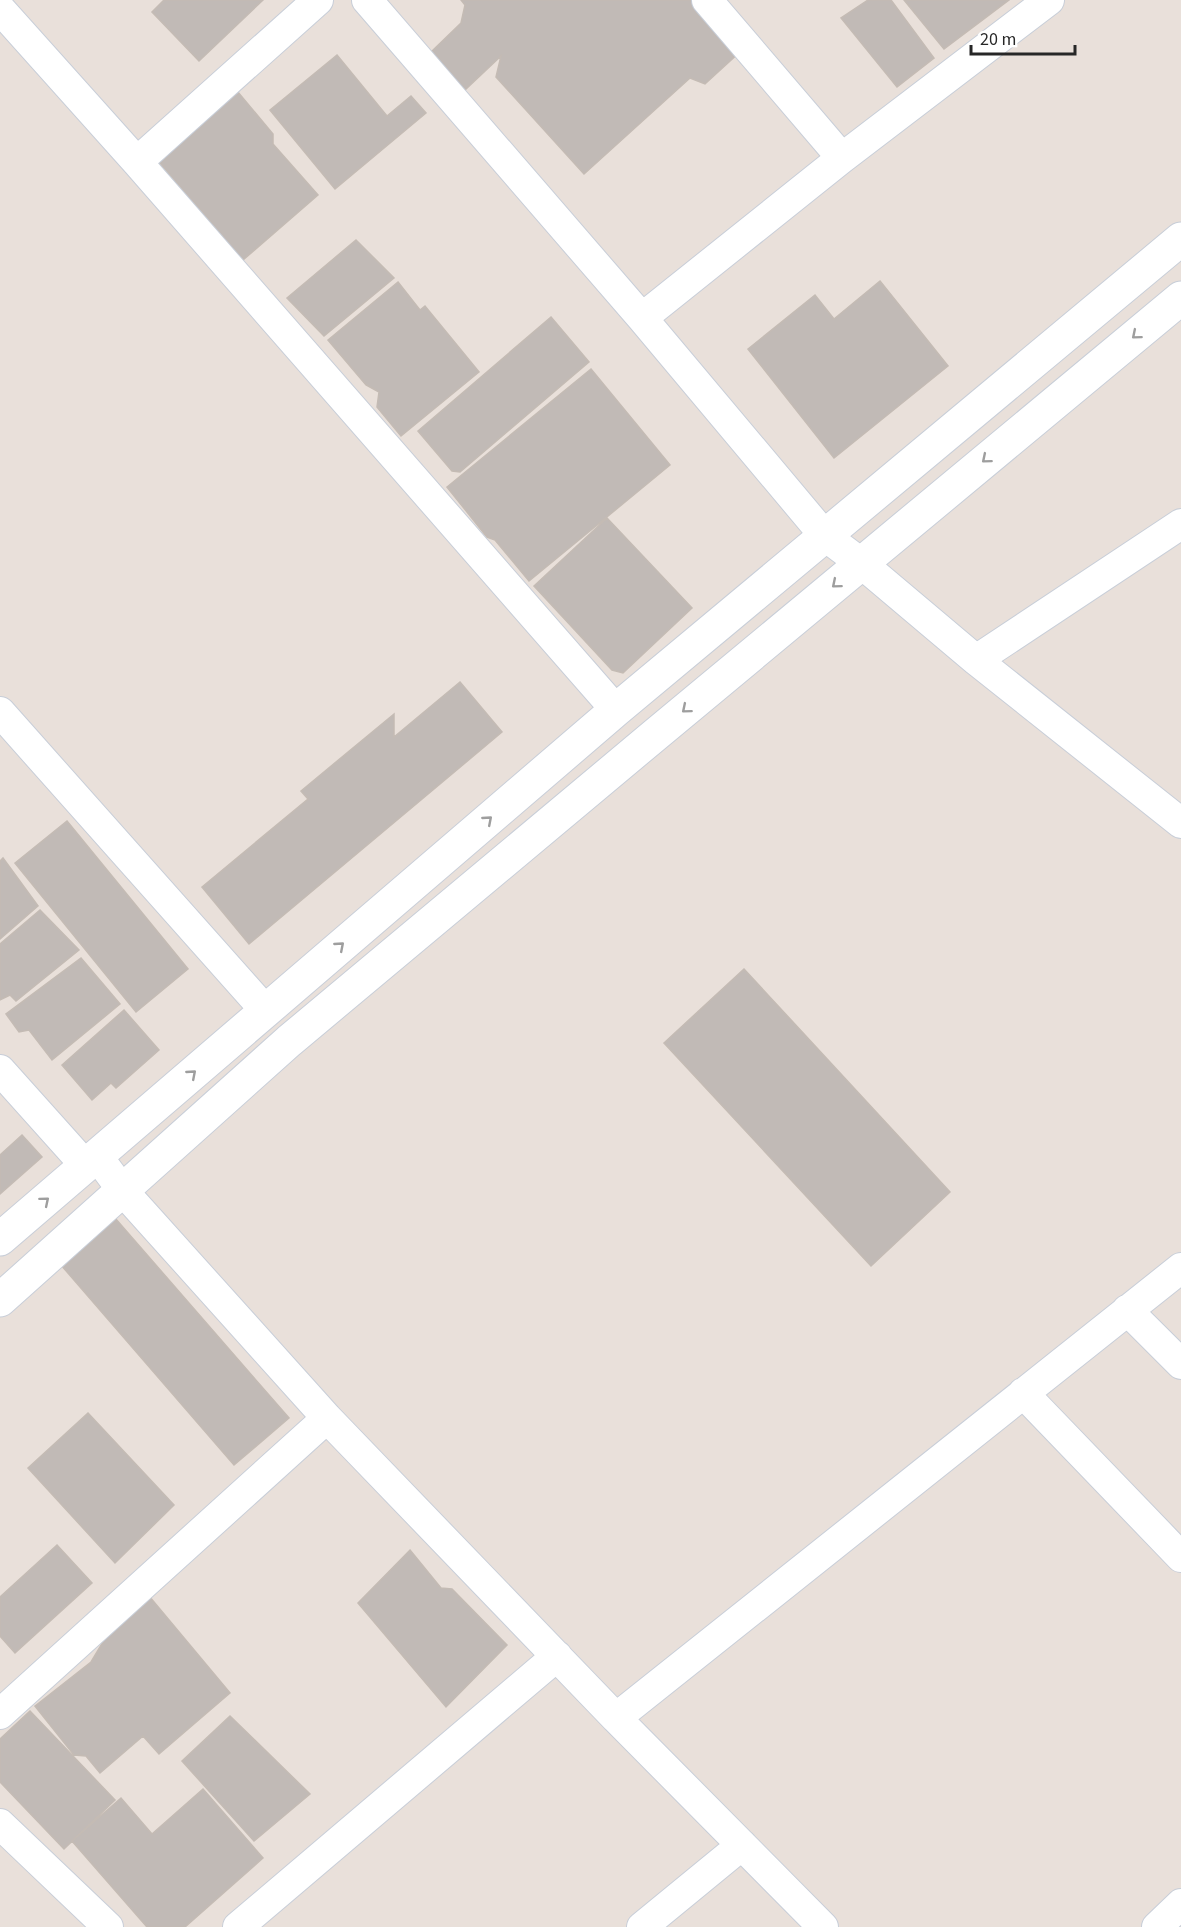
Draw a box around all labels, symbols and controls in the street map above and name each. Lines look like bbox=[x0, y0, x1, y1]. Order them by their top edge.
scale bar bbox=[971, 18, 1074, 56]
text: 20 m bbox=[980, 27, 1016, 52]
one-way arrow bbox=[1132, 328, 1143, 339]
one-way arrow bbox=[982, 452, 993, 463]
one-way arrow bbox=[832, 577, 843, 588]
one-way arrow bbox=[682, 701, 693, 712]
one-way arrow bbox=[481, 816, 492, 827]
one-way arrow bbox=[333, 943, 344, 954]
one-way arrow bbox=[185, 1070, 196, 1081]
one-way arrow bbox=[38, 1197, 49, 1208]

